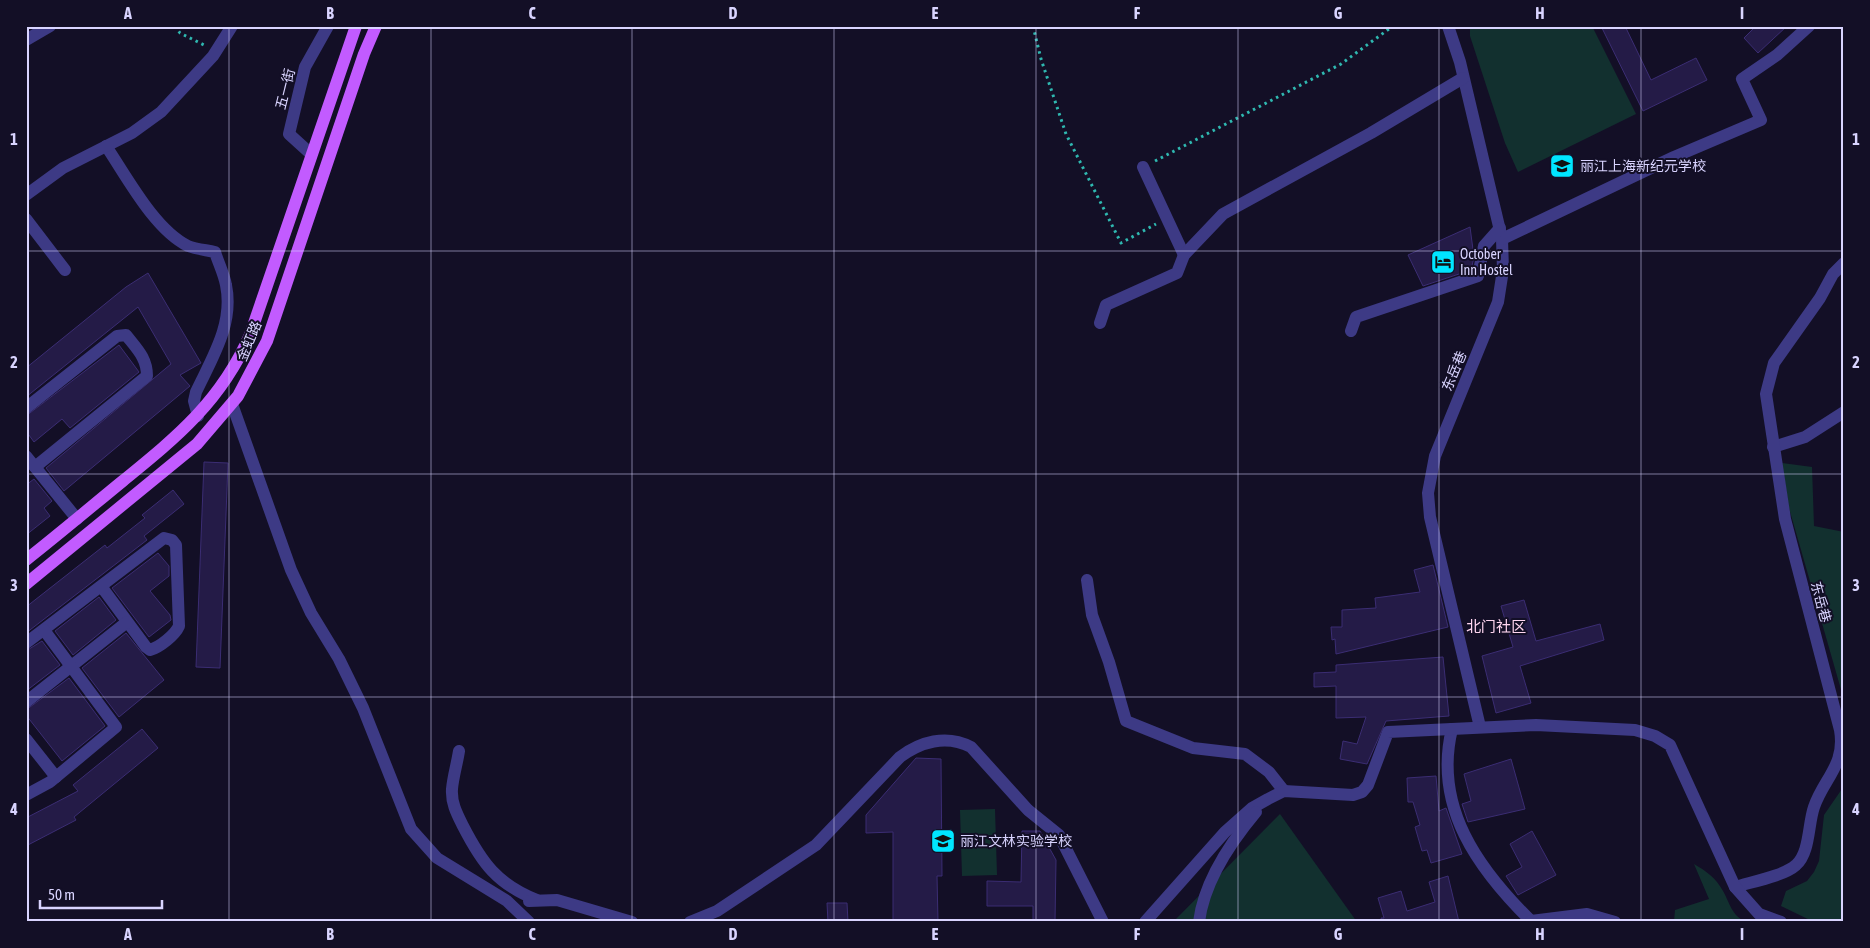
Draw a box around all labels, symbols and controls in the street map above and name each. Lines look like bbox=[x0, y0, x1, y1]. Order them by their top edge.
text: A bbox=[123, 4, 132, 22]
text: B bbox=[326, 4, 334, 22]
text: C bbox=[528, 4, 536, 22]
text: D bbox=[729, 4, 738, 22]
text: E bbox=[932, 4, 939, 22]
text: F bbox=[1134, 4, 1141, 22]
text: G bbox=[1334, 4, 1343, 22]
text: H bbox=[1535, 4, 1545, 22]
text: I bbox=[1740, 4, 1744, 22]
street label: 五一街 bbox=[272, 67, 298, 111]
text: 1 bbox=[10, 130, 18, 148]
text: 1 bbox=[1852, 130, 1860, 148]
school or university icon: 丽江上海新纪元学校 bbox=[1549, 153, 1575, 179]
place label: 丽江上海新纪元学校 bbox=[1580, 158, 1706, 174]
place label: October Inn Hostel bbox=[1460, 246, 1513, 278]
hotel icon: October Inn Hostel bbox=[1430, 249, 1456, 275]
street label: 金虹路 bbox=[233, 319, 265, 363]
street label: 东岳巷 bbox=[1438, 349, 1470, 393]
text: 2 bbox=[10, 353, 18, 371]
text: 2 bbox=[1852, 353, 1860, 371]
text: 3 bbox=[10, 576, 18, 594]
text: 3 bbox=[1852, 576, 1860, 594]
street label: 东岳巷 bbox=[1808, 580, 1834, 624]
district label: 北门社区 bbox=[1466, 618, 1526, 635]
text: 4 bbox=[9, 800, 18, 818]
text: 4 bbox=[1851, 800, 1860, 818]
school or university icon: 丽江文林实验学校 bbox=[930, 828, 956, 854]
place label: 丽江文林实验学校 bbox=[960, 833, 1072, 849]
scale bar bbox=[40, 878, 162, 910]
text: 50 m bbox=[48, 886, 75, 903]
text: A bbox=[123, 925, 132, 943]
text: B bbox=[326, 925, 334, 943]
text: C bbox=[528, 925, 536, 943]
text: D bbox=[729, 925, 738, 943]
text: E bbox=[932, 925, 939, 943]
text: F bbox=[1134, 925, 1141, 943]
text: G bbox=[1334, 925, 1343, 943]
text: H bbox=[1535, 925, 1545, 943]
text: I bbox=[1740, 925, 1744, 943]

